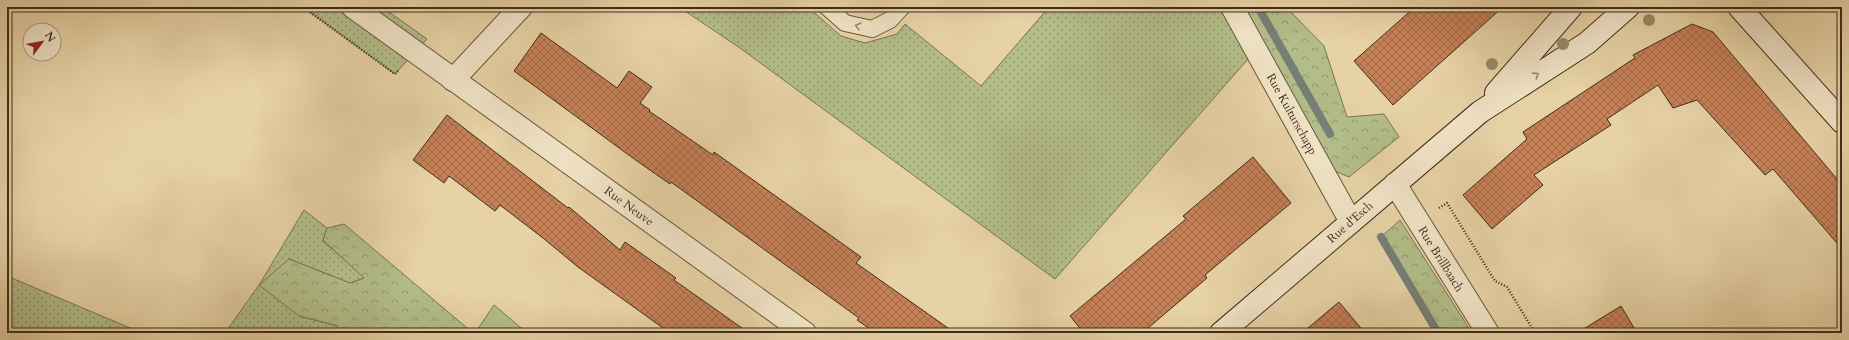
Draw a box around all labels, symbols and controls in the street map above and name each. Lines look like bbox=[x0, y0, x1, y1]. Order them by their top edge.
north arrow bbox=[22, 22, 62, 62]
one-way arrow bbox=[854, 22, 861, 30]
text: N bbox=[41, 29, 59, 45]
street label: Rue Kulturschapp bbox=[1263, 70, 1321, 158]
one-way arrow bbox=[1532, 73, 1539, 80]
street label: Rue Neuve bbox=[601, 183, 657, 229]
street label: Rue d'Esch bbox=[1324, 197, 1377, 246]
street label: Rue Brillbaach bbox=[1414, 223, 1468, 295]

